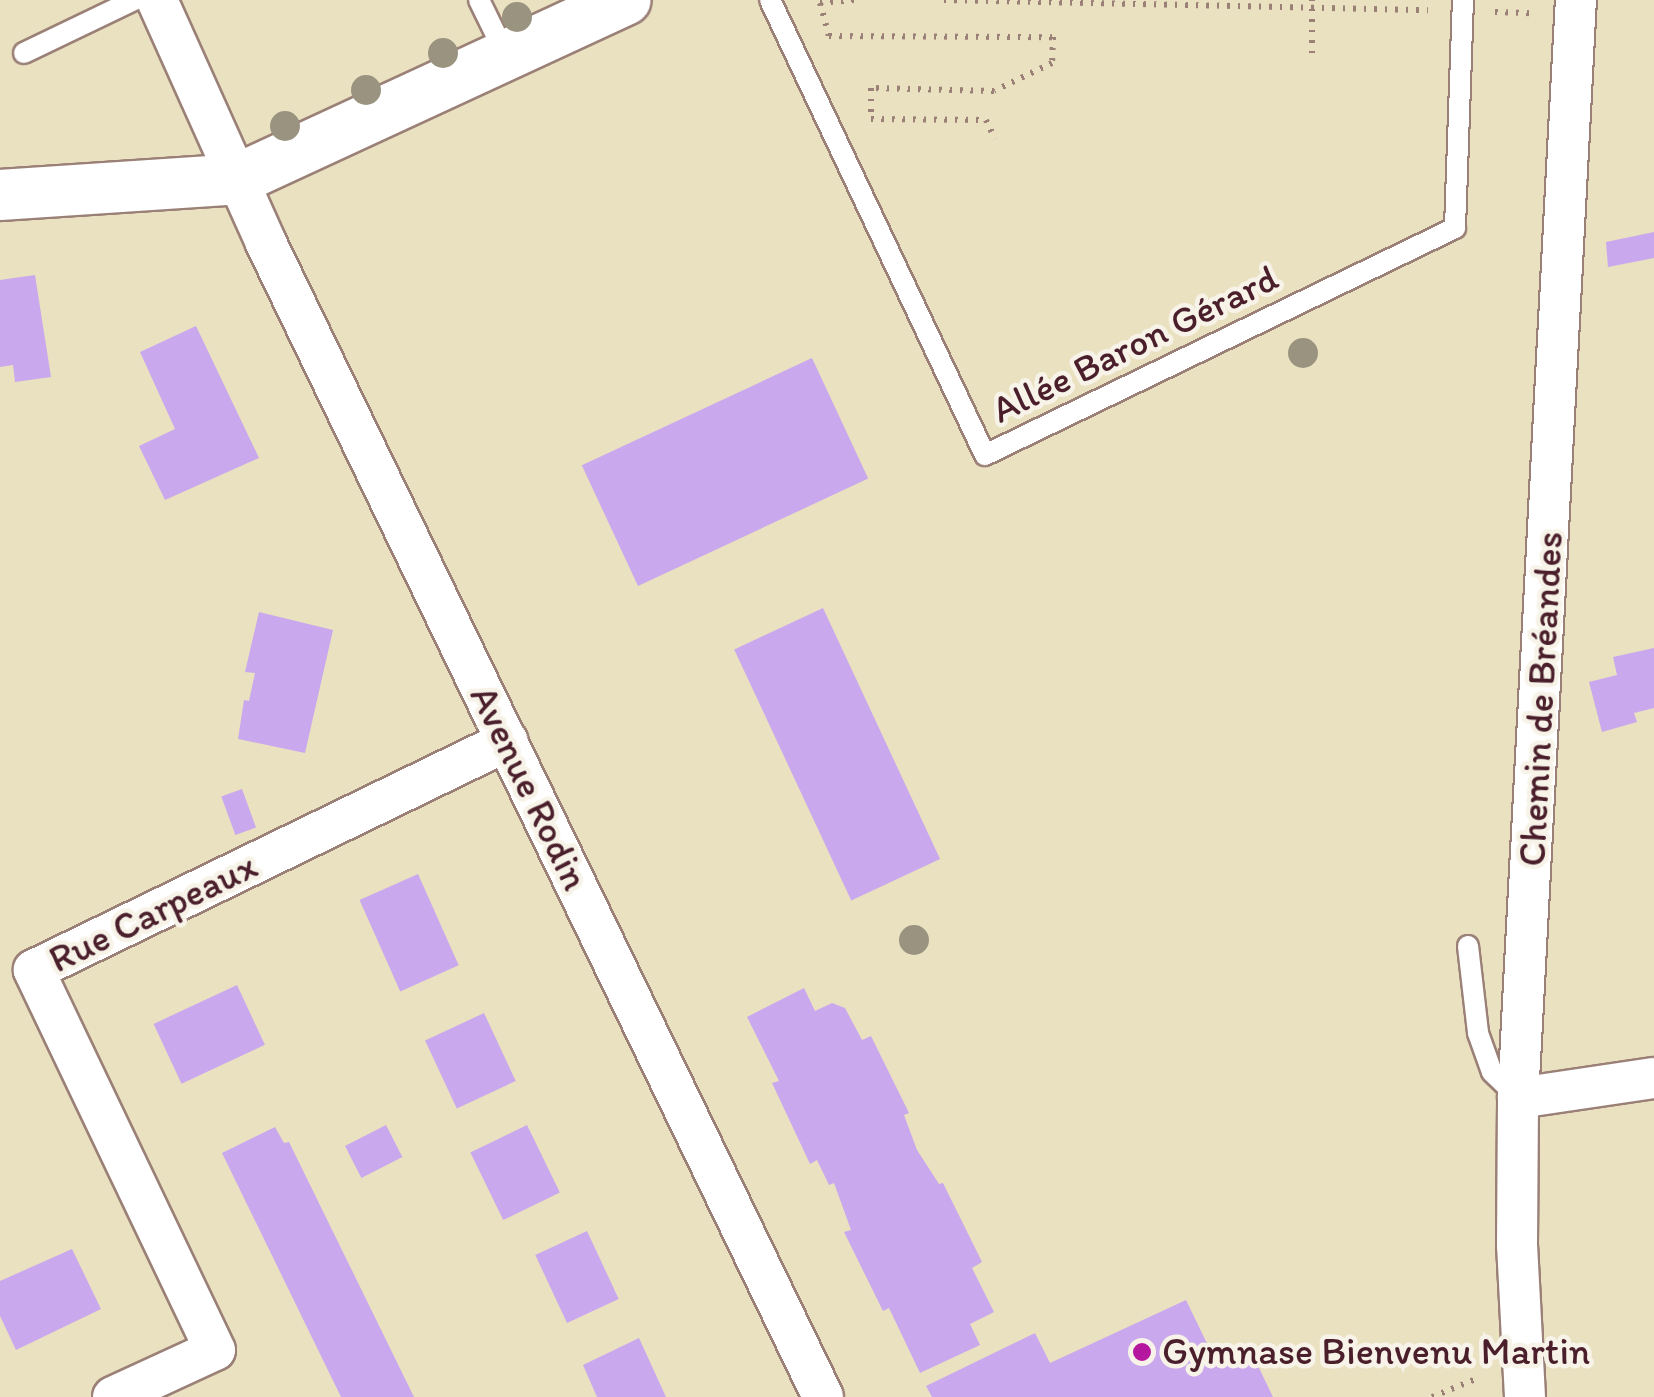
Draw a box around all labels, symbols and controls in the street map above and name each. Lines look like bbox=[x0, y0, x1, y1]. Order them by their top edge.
street label: Allée Baron Gérard bbox=[985, 255, 1285, 433]
street label: Chemin de Bréandes bbox=[1509, 531, 1573, 867]
street label: Avenue Rodin bbox=[460, 679, 598, 897]
street label: Rue Carpeaux bbox=[41, 843, 265, 983]
place label: Gymnase Bienvenu Martin bbox=[1162, 1329, 1593, 1375]
marker: Gymnase Bienvenu Martin bbox=[1131, 1341, 1153, 1363]

